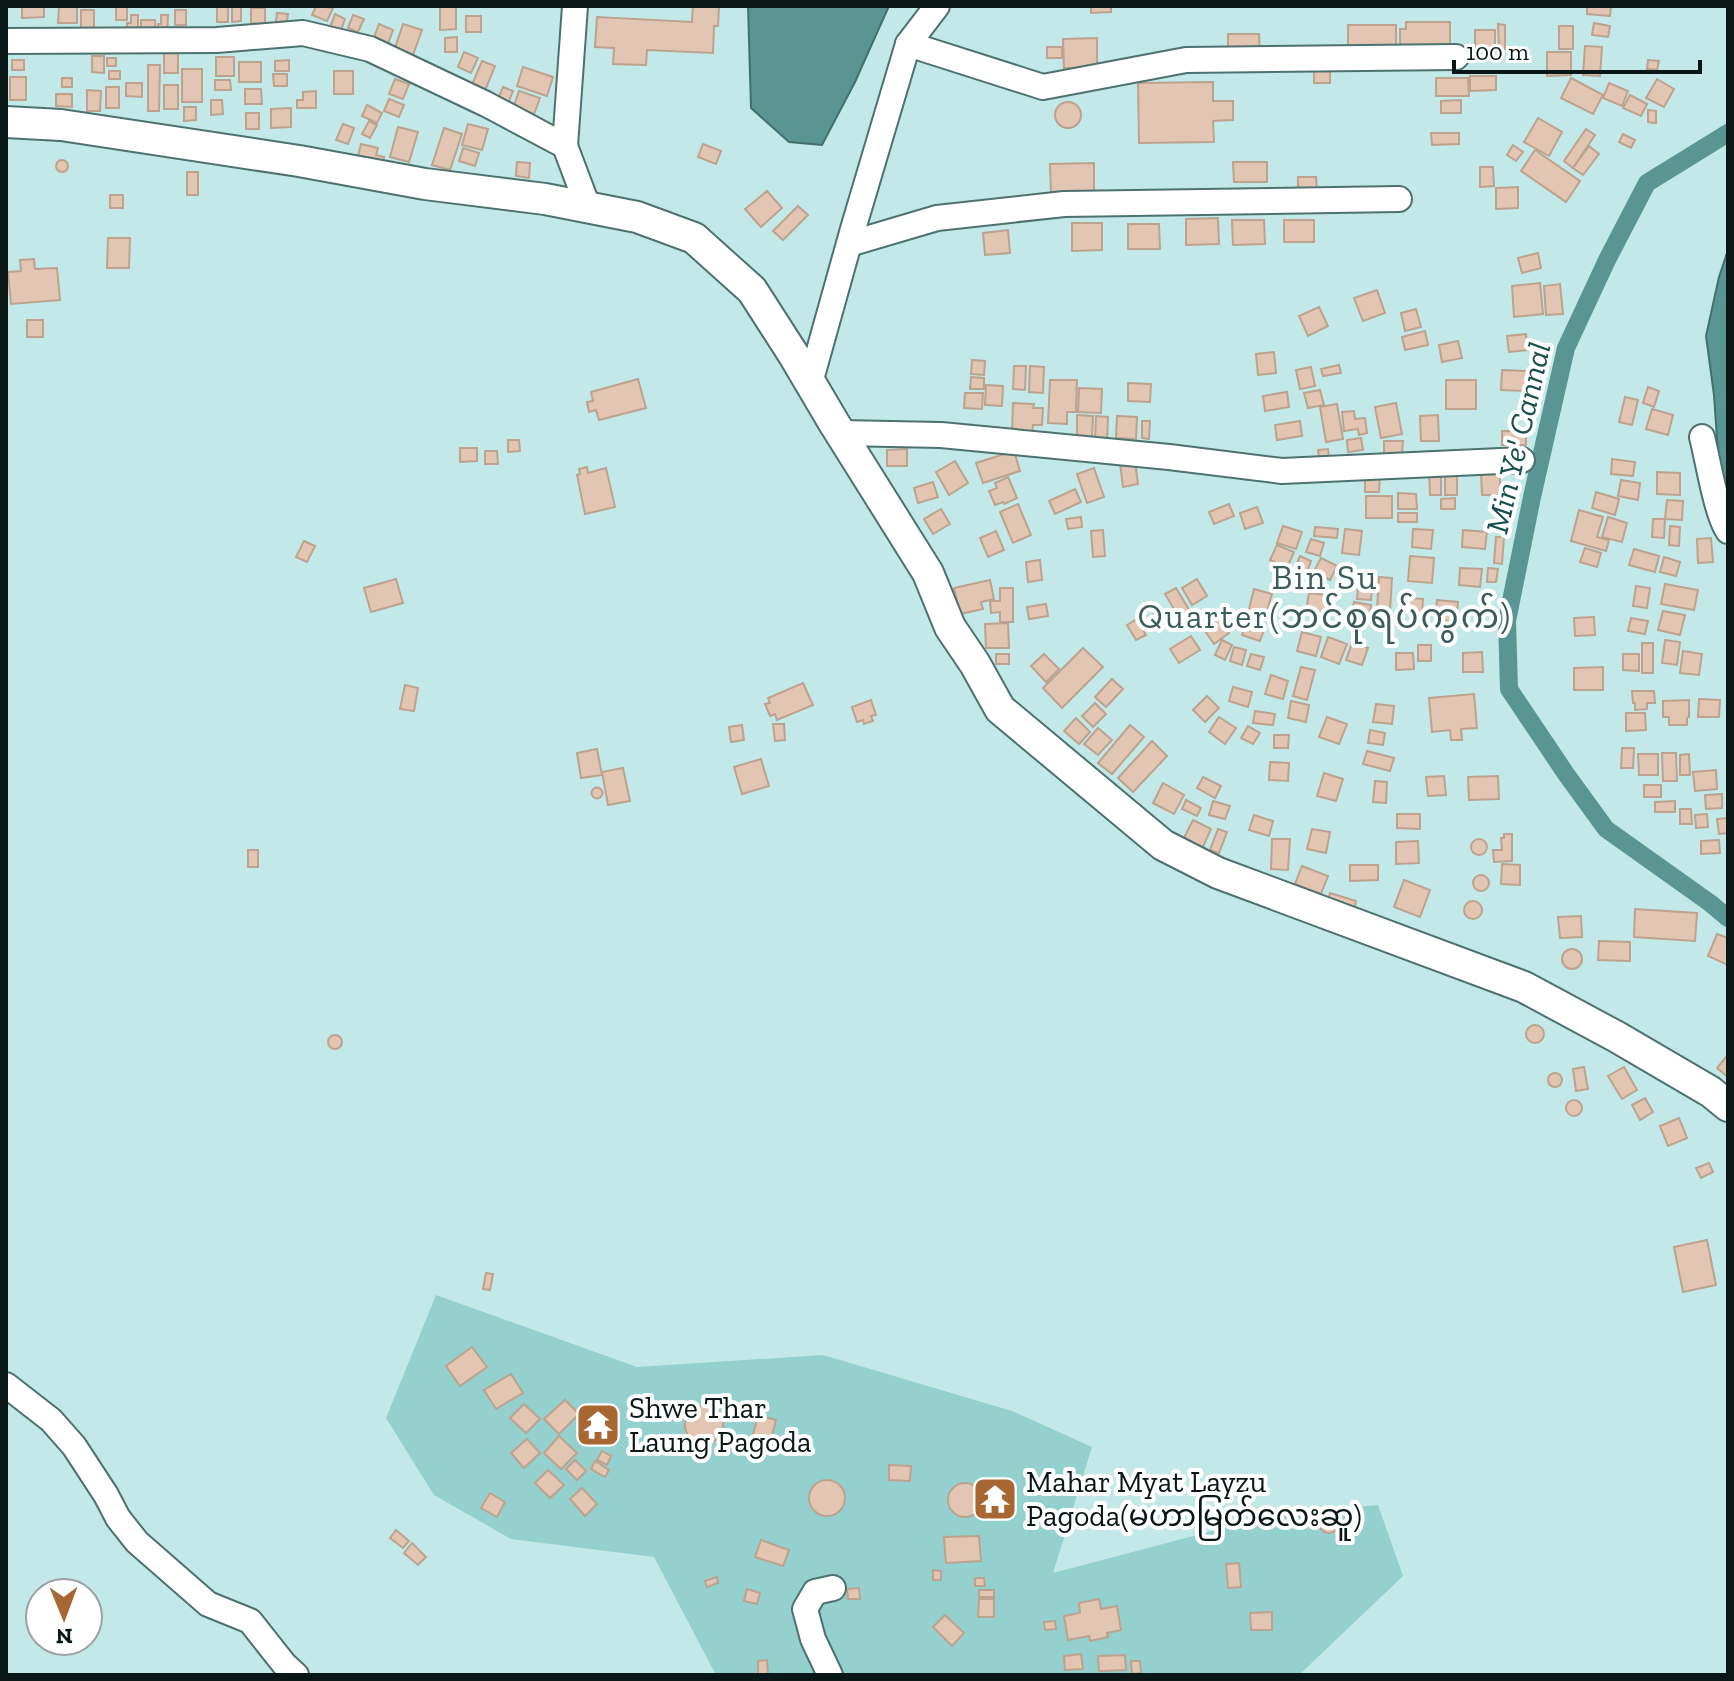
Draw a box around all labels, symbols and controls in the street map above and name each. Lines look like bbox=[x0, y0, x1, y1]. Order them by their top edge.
scale bar bbox=[1454, 24, 1700, 74]
text: 100 m bbox=[1466, 37, 1529, 66]
water label: Min Ye' Cannal bbox=[1478, 339, 1558, 537]
district label: Bin Su Quarter(ဘင်စုရပ်ကွက်) bbox=[1138, 557, 1512, 644]
place label: Shwe Thar Laung Pagoda bbox=[629, 1390, 811, 1460]
temple icon: Shwe Thar Laung Pagoda bbox=[574, 1401, 622, 1449]
place label: Mahar Myat Layzu Pagoda(မဟာမြတ်လေးဆူ) bbox=[1026, 1464, 1362, 1541]
temple icon: Mahar Myat Layzu Pagoda(မဟာမြတ်လေးဆူ) bbox=[971, 1475, 1019, 1523]
north arrow bbox=[24, 1577, 104, 1657]
text: N bbox=[55, 1623, 73, 1650]

